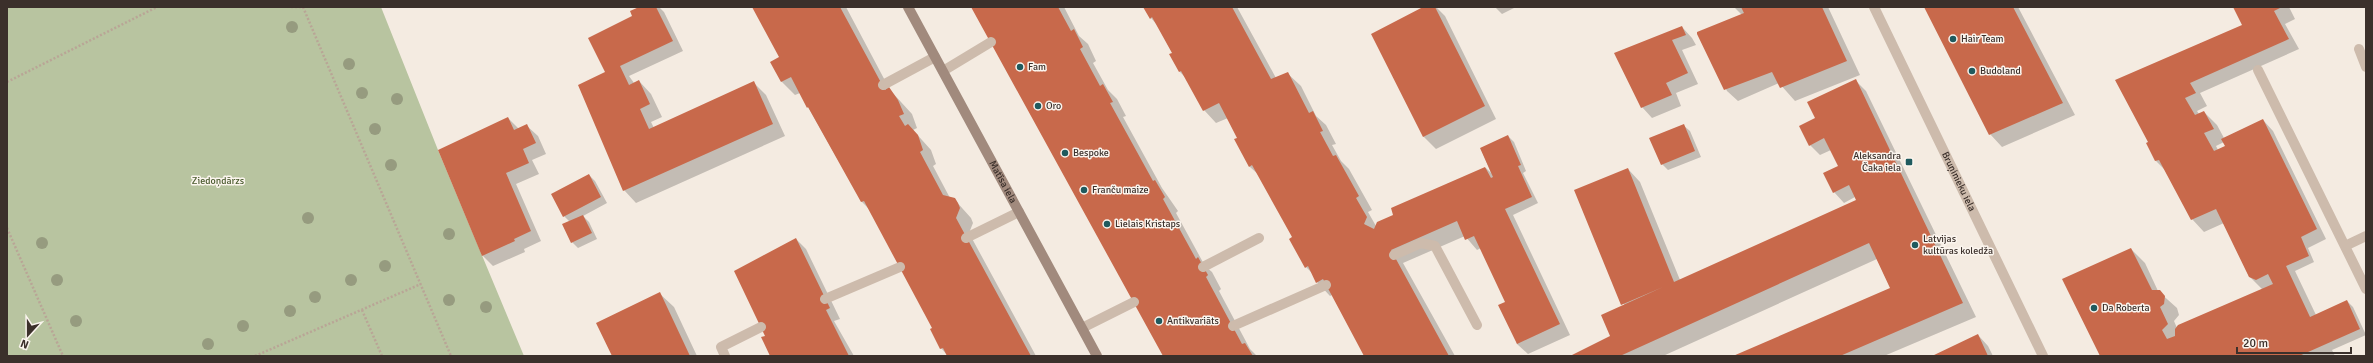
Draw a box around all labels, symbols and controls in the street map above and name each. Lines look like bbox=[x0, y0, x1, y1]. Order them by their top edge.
place label: Hair Team bbox=[1961, 33, 2004, 45]
marker: Hair Team bbox=[1948, 34, 1958, 44]
place label: Fam bbox=[1028, 61, 1046, 73]
marker: Fam bbox=[1015, 62, 1025, 72]
place label: Budoland bbox=[1980, 65, 2021, 77]
marker: Budoland bbox=[1967, 66, 1977, 76]
place label: Oro bbox=[1046, 100, 1061, 112]
marker: Oro bbox=[1033, 101, 1043, 111]
place label: Bespoke bbox=[1073, 147, 1109, 159]
marker: Bespoke bbox=[1060, 148, 1070, 158]
place label: Aleksandra Čaka iela bbox=[1853, 150, 1901, 174]
street label: Bruņinieku iela bbox=[1939, 150, 1978, 213]
marker: Aleksandra Čaka iela bbox=[1904, 157, 1914, 167]
street label: Matīsa iela bbox=[986, 159, 1019, 205]
park label: Ziedoņdārzs bbox=[192, 175, 245, 187]
place label: Franču maize bbox=[1092, 184, 1149, 196]
marker: Franču maize bbox=[1079, 185, 1089, 195]
place label: Lielais Kristaps bbox=[1115, 218, 1181, 230]
marker: Lielais Kristaps bbox=[1102, 219, 1112, 229]
place label: Latvijas kultūras koledža bbox=[1923, 233, 1993, 257]
marker: Latvijas kultūras koledža bbox=[1910, 240, 1920, 250]
place label: Da Roberta bbox=[2102, 302, 2149, 314]
marker: Da Roberta bbox=[2089, 303, 2099, 313]
north arrow bbox=[8, 315, 48, 355]
place label: Antikvariāts bbox=[1167, 315, 1219, 327]
marker: Antikvariāts bbox=[1154, 316, 1164, 326]
scale bar bbox=[2237, 329, 2351, 355]
text: N bbox=[19, 336, 30, 351]
text: 20 m bbox=[2243, 336, 2268, 351]

